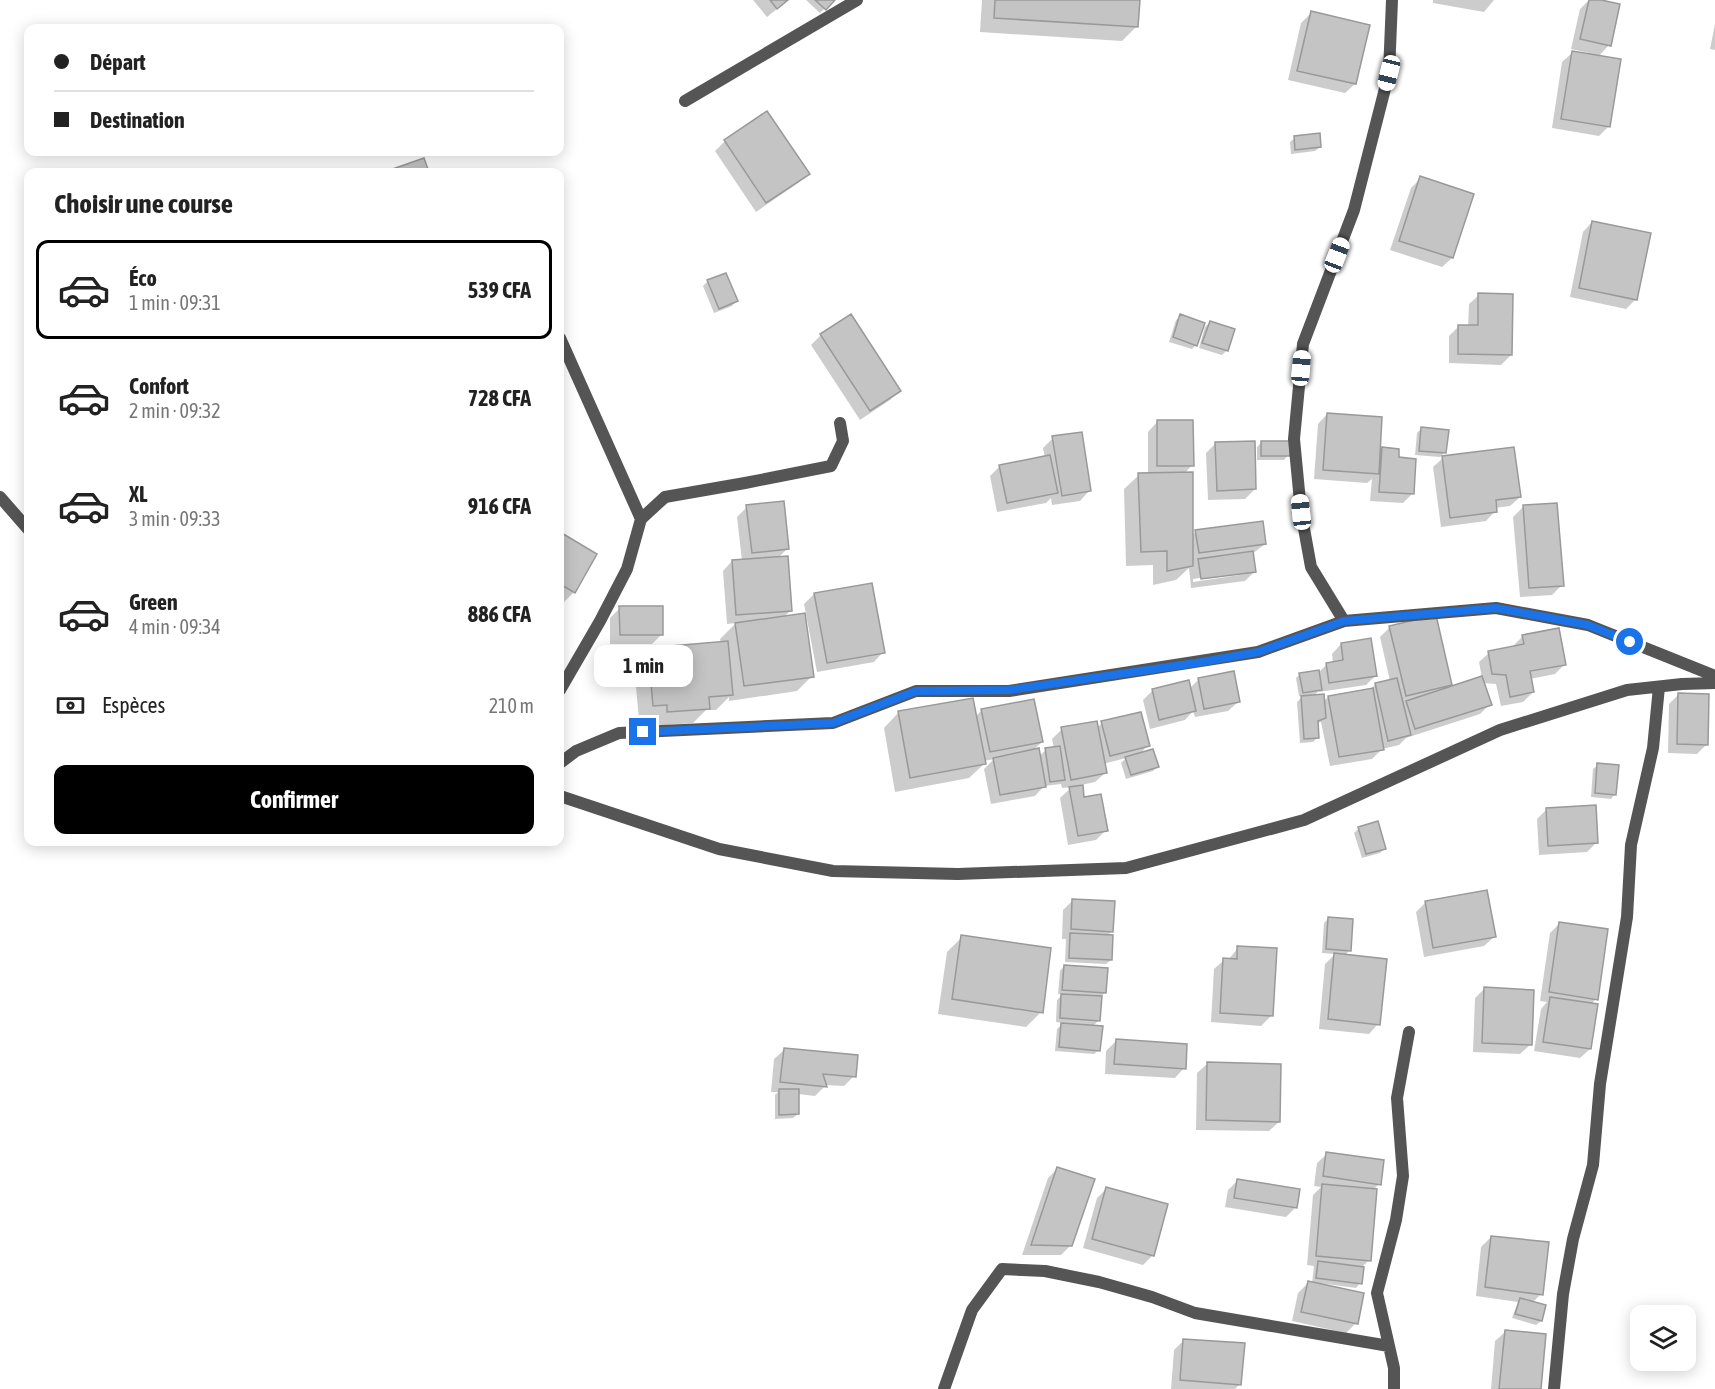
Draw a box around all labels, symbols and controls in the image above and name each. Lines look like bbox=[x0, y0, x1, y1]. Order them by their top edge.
text: Départ bbox=[90, 49, 146, 75]
car bbox=[1376, 53, 1402, 93]
text: Destination bbox=[90, 107, 185, 133]
text: Choisir une course bbox=[54, 188, 233, 219]
car bbox=[1322, 235, 1352, 275]
icon: car bbox=[57, 263, 111, 317]
text: Éco bbox=[129, 265, 157, 291]
text: 539 CFA bbox=[468, 277, 531, 303]
text: 1 min · 09:31 bbox=[129, 291, 221, 314]
car bbox=[1290, 349, 1312, 387]
icon: car bbox=[57, 371, 111, 425]
text: Confort bbox=[129, 373, 189, 399]
text: 728 CFA bbox=[468, 385, 531, 411]
text: 2 min · 09:32 bbox=[129, 399, 221, 422]
icon: car bbox=[57, 479, 111, 533]
text: XL bbox=[129, 481, 147, 507]
text: 916 CFA bbox=[468, 493, 531, 519]
car bbox=[1290, 493, 1312, 531]
text: 3 min · 09:33 bbox=[129, 507, 221, 530]
icon: car bbox=[57, 587, 111, 641]
text: Green bbox=[129, 589, 178, 615]
text: 886 CFA bbox=[468, 601, 531, 627]
text: 4 min · 09:34 bbox=[129, 615, 221, 638]
route start bbox=[1616, 628, 1643, 655]
callout: 1 min bbox=[594, 645, 692, 687]
text: 1 min bbox=[623, 654, 664, 677]
icon: cash bbox=[54, 689, 87, 722]
text: Espèces bbox=[102, 692, 165, 718]
text: 210 m bbox=[489, 694, 534, 717]
route end bbox=[629, 718, 656, 745]
button: Confirmer bbox=[54, 765, 534, 834]
map controls bbox=[1630, 1305, 1696, 1371]
button: layers bbox=[1630, 1305, 1696, 1371]

